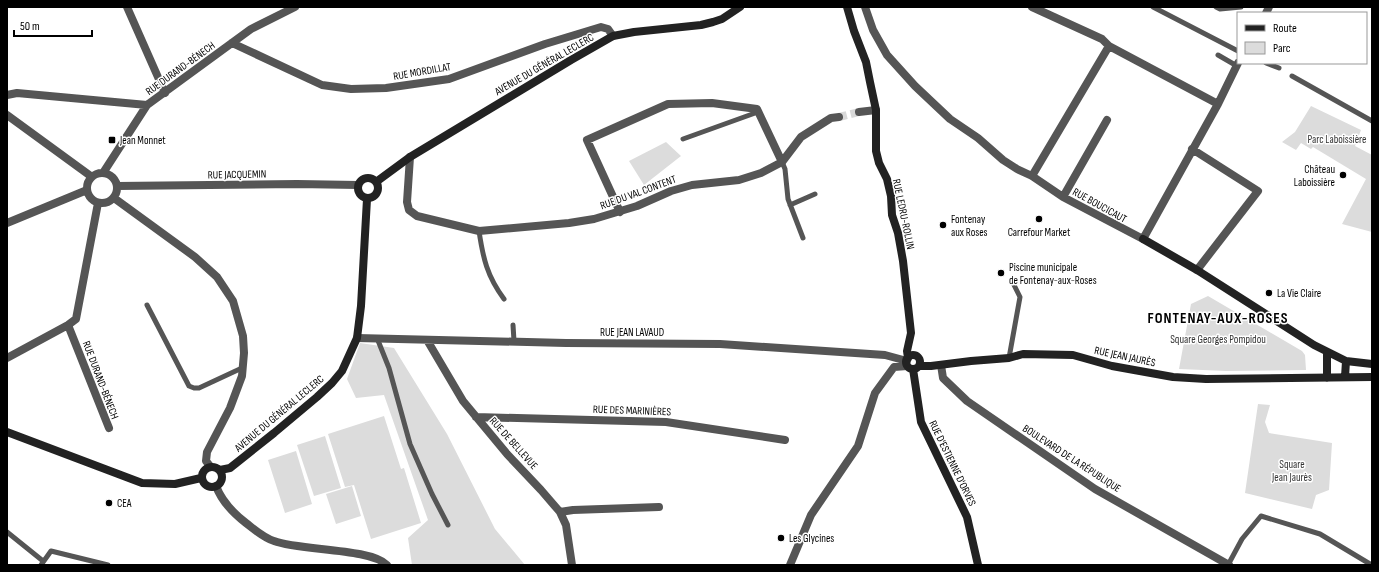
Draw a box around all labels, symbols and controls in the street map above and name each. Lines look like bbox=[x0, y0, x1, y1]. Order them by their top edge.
scale bar bbox=[14, 12, 92, 38]
legend bbox=[1237, 12, 1367, 64]
text: 50 m bbox=[20, 19, 40, 34]
text: Route bbox=[1273, 21, 1297, 36]
street label: AVENUE DU GÉNÉRAL LECLERC bbox=[492, 31, 596, 99]
street label: RUE DURAND-BÉNECH bbox=[143, 39, 218, 98]
text: Parc bbox=[1273, 41, 1291, 56]
street label: RUE MORDILLAT bbox=[392, 60, 452, 83]
park label: Parc Laboissière bbox=[1308, 133, 1367, 146]
place label: Jean Monnet bbox=[119, 134, 166, 147]
marker: Jean Monnet bbox=[107, 135, 117, 145]
place label: Château Laboissière bbox=[1294, 163, 1335, 189]
street label: RUE JACQUEMIN bbox=[208, 167, 266, 182]
marker: Château Laboissière bbox=[1338, 170, 1348, 180]
street label: RUE DU VAL CONTENT bbox=[598, 173, 678, 212]
street label: RUE LEDRU-ROLLIN bbox=[890, 178, 917, 251]
street label: RUE BOUCICAUT bbox=[1070, 185, 1130, 226]
place label: Fontenay aux Roses bbox=[951, 213, 988, 239]
marker: Carrefour Market bbox=[1034, 214, 1044, 224]
marker: Fontenay aux Roses bbox=[938, 220, 948, 230]
place label: Carrefour Market bbox=[1008, 226, 1071, 239]
place label: Piscine municipale de Fontenay-aux-Roses bbox=[1009, 261, 1097, 287]
marker: Piscine municipale de Fontenay-aux-Roses bbox=[996, 268, 1006, 278]
place label: La Vie Claire bbox=[1277, 287, 1321, 300]
marker: La Vie Claire bbox=[1264, 288, 1274, 298]
district label: FONTENAY-AUX-ROSES bbox=[1148, 309, 1288, 328]
street label: RUE JEAN LAVAUD bbox=[600, 326, 664, 339]
park label: Square Georges Pompidou bbox=[1170, 333, 1266, 346]
street label: RUE DURAND-BÉNECH bbox=[80, 339, 121, 421]
street label: RUE JEAN JAURÈS bbox=[1093, 344, 1157, 369]
street label: AVENUE DU GÉNÉRAL LECLERC bbox=[231, 372, 326, 455]
street label: RUE DES MARINIÈRES bbox=[593, 403, 672, 418]
street label: RUE DE BELLEVUE bbox=[487, 415, 540, 472]
street label: RUE D'ESTIENNE D'ORVES bbox=[926, 418, 979, 508]
street label: BOULEVARD DE LA RÉPUBLIQUE bbox=[1020, 422, 1123, 495]
park label: Square Jean Jaurès bbox=[1271, 458, 1312, 484]
place label: CEA bbox=[117, 497, 132, 510]
marker: CEA bbox=[104, 498, 114, 508]
place label: Les Glycines bbox=[789, 532, 834, 545]
marker: Les Glycines bbox=[776, 533, 786, 543]

